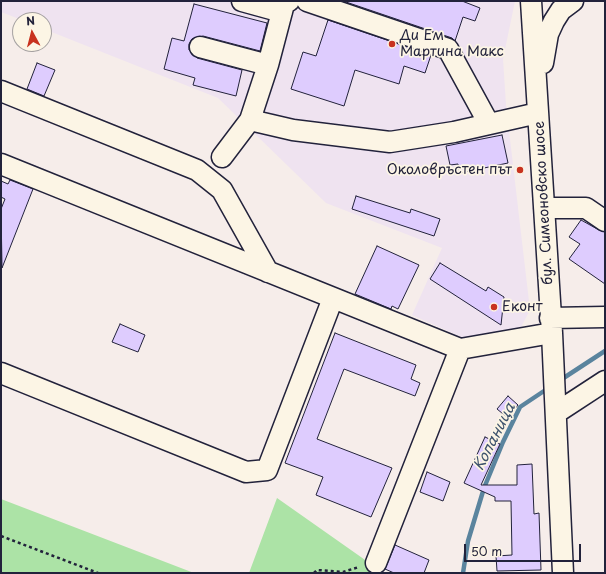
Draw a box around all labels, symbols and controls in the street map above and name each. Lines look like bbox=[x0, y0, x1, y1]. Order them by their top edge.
north arrow bbox=[12, 12, 52, 52]
text: N bbox=[25, 12, 36, 30]
place label: Ди Ем Мартина Макс bbox=[400, 28, 504, 60]
marker: Ди Ем Мартина Макс bbox=[387, 39, 397, 49]
street label: бул. Симеоновско шосе bbox=[531, 121, 557, 285]
place label: Околовръстен път bbox=[387, 162, 512, 178]
marker: Околовръстен път bbox=[515, 165, 525, 175]
place label: Еконт bbox=[502, 299, 542, 315]
marker: Еконт bbox=[489, 302, 499, 312]
water label: Копаница bbox=[470, 400, 520, 474]
scale bar bbox=[466, 536, 583, 562]
text: 50 m bbox=[471, 542, 502, 560]

